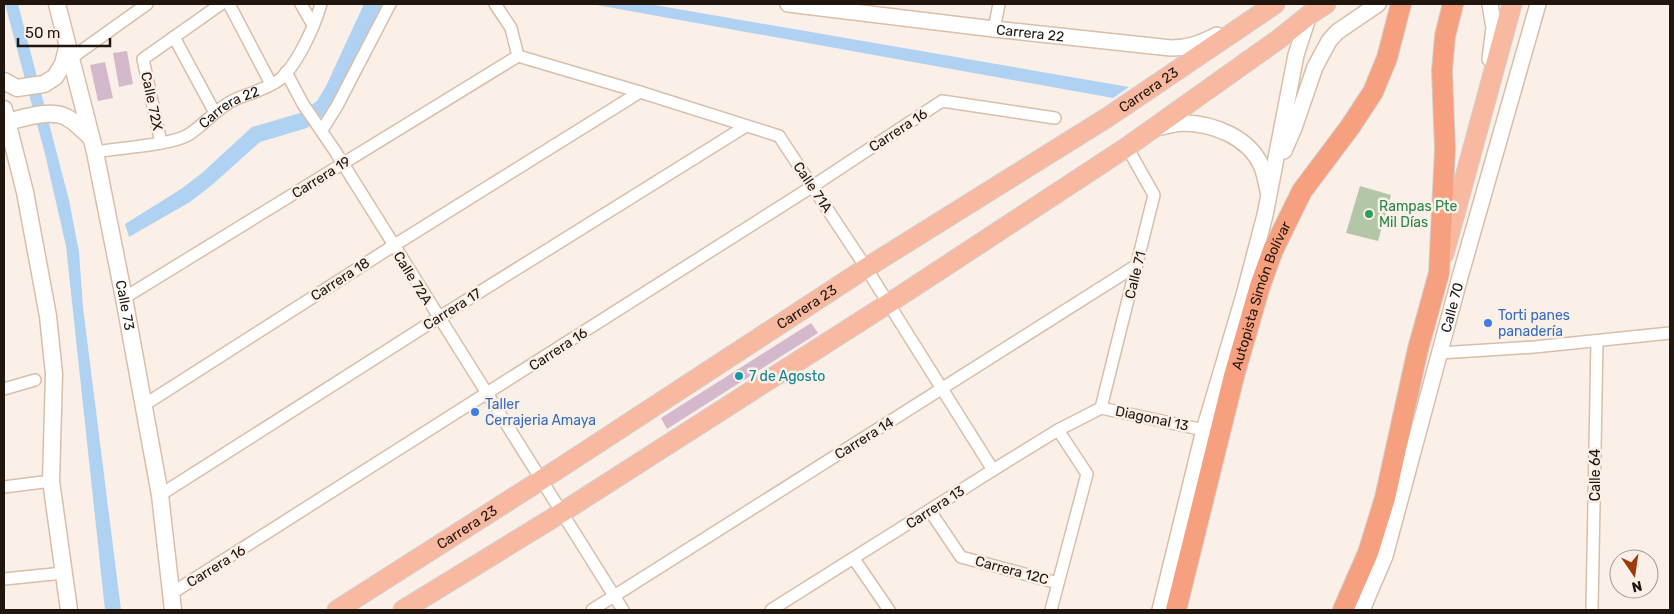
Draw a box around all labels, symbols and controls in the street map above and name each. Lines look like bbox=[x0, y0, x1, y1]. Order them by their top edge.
scale bar bbox=[18, 15, 110, 47]
street label: Carrera 22 bbox=[995, 21, 1065, 45]
text: 50 m bbox=[25, 24, 60, 42]
street label: Carrera 23 bbox=[1116, 64, 1182, 116]
street label: Calle 72X bbox=[137, 70, 166, 132]
street label: Carrera 22 bbox=[196, 83, 262, 132]
street label: Carrera 16 bbox=[866, 105, 931, 156]
street label: Carrera 19 bbox=[289, 153, 354, 202]
street label: Calle 71A bbox=[789, 159, 836, 216]
place label: Rampas Pte Mil Días bbox=[1379, 198, 1457, 231]
marker: Rampas Pte Mil Días bbox=[1363, 208, 1375, 220]
street label: Autopista Simón Bolívar bbox=[1228, 218, 1295, 372]
street label: Calle 72A bbox=[389, 248, 436, 309]
street label: Calle 71 bbox=[1121, 250, 1150, 301]
street label: Carrera 18 bbox=[308, 254, 373, 305]
street label: Calle 73 bbox=[112, 279, 138, 332]
street label: Carrera 23 bbox=[774, 281, 840, 333]
street label: Calle 70 bbox=[1437, 281, 1467, 335]
street label: Carrera 17 bbox=[420, 285, 484, 334]
place label: Torti panes panadería bbox=[1498, 307, 1570, 340]
marker: Torti panes panadería bbox=[1482, 317, 1494, 329]
street label: Carrera 16 bbox=[526, 324, 591, 375]
place label: 7 de Agosto bbox=[749, 368, 825, 385]
marker: 7 de Agosto bbox=[733, 370, 745, 382]
place label: Taller Cerrajeria Amaya bbox=[485, 396, 596, 429]
street label: Diagonal 13 bbox=[1114, 402, 1190, 435]
marker: Taller Cerrajeria Amaya bbox=[469, 406, 481, 418]
street label: Carrera 14 bbox=[832, 413, 897, 463]
street label: Calle 64 bbox=[1587, 449, 1604, 501]
street label: Carrera 13 bbox=[903, 482, 968, 533]
street label: Carrera 23 bbox=[434, 502, 501, 553]
street label: Carrera 16 bbox=[184, 542, 249, 591]
north arrow bbox=[1609, 549, 1659, 599]
street label: Carrera 12C bbox=[973, 553, 1050, 588]
text: N bbox=[1630, 577, 1644, 596]

